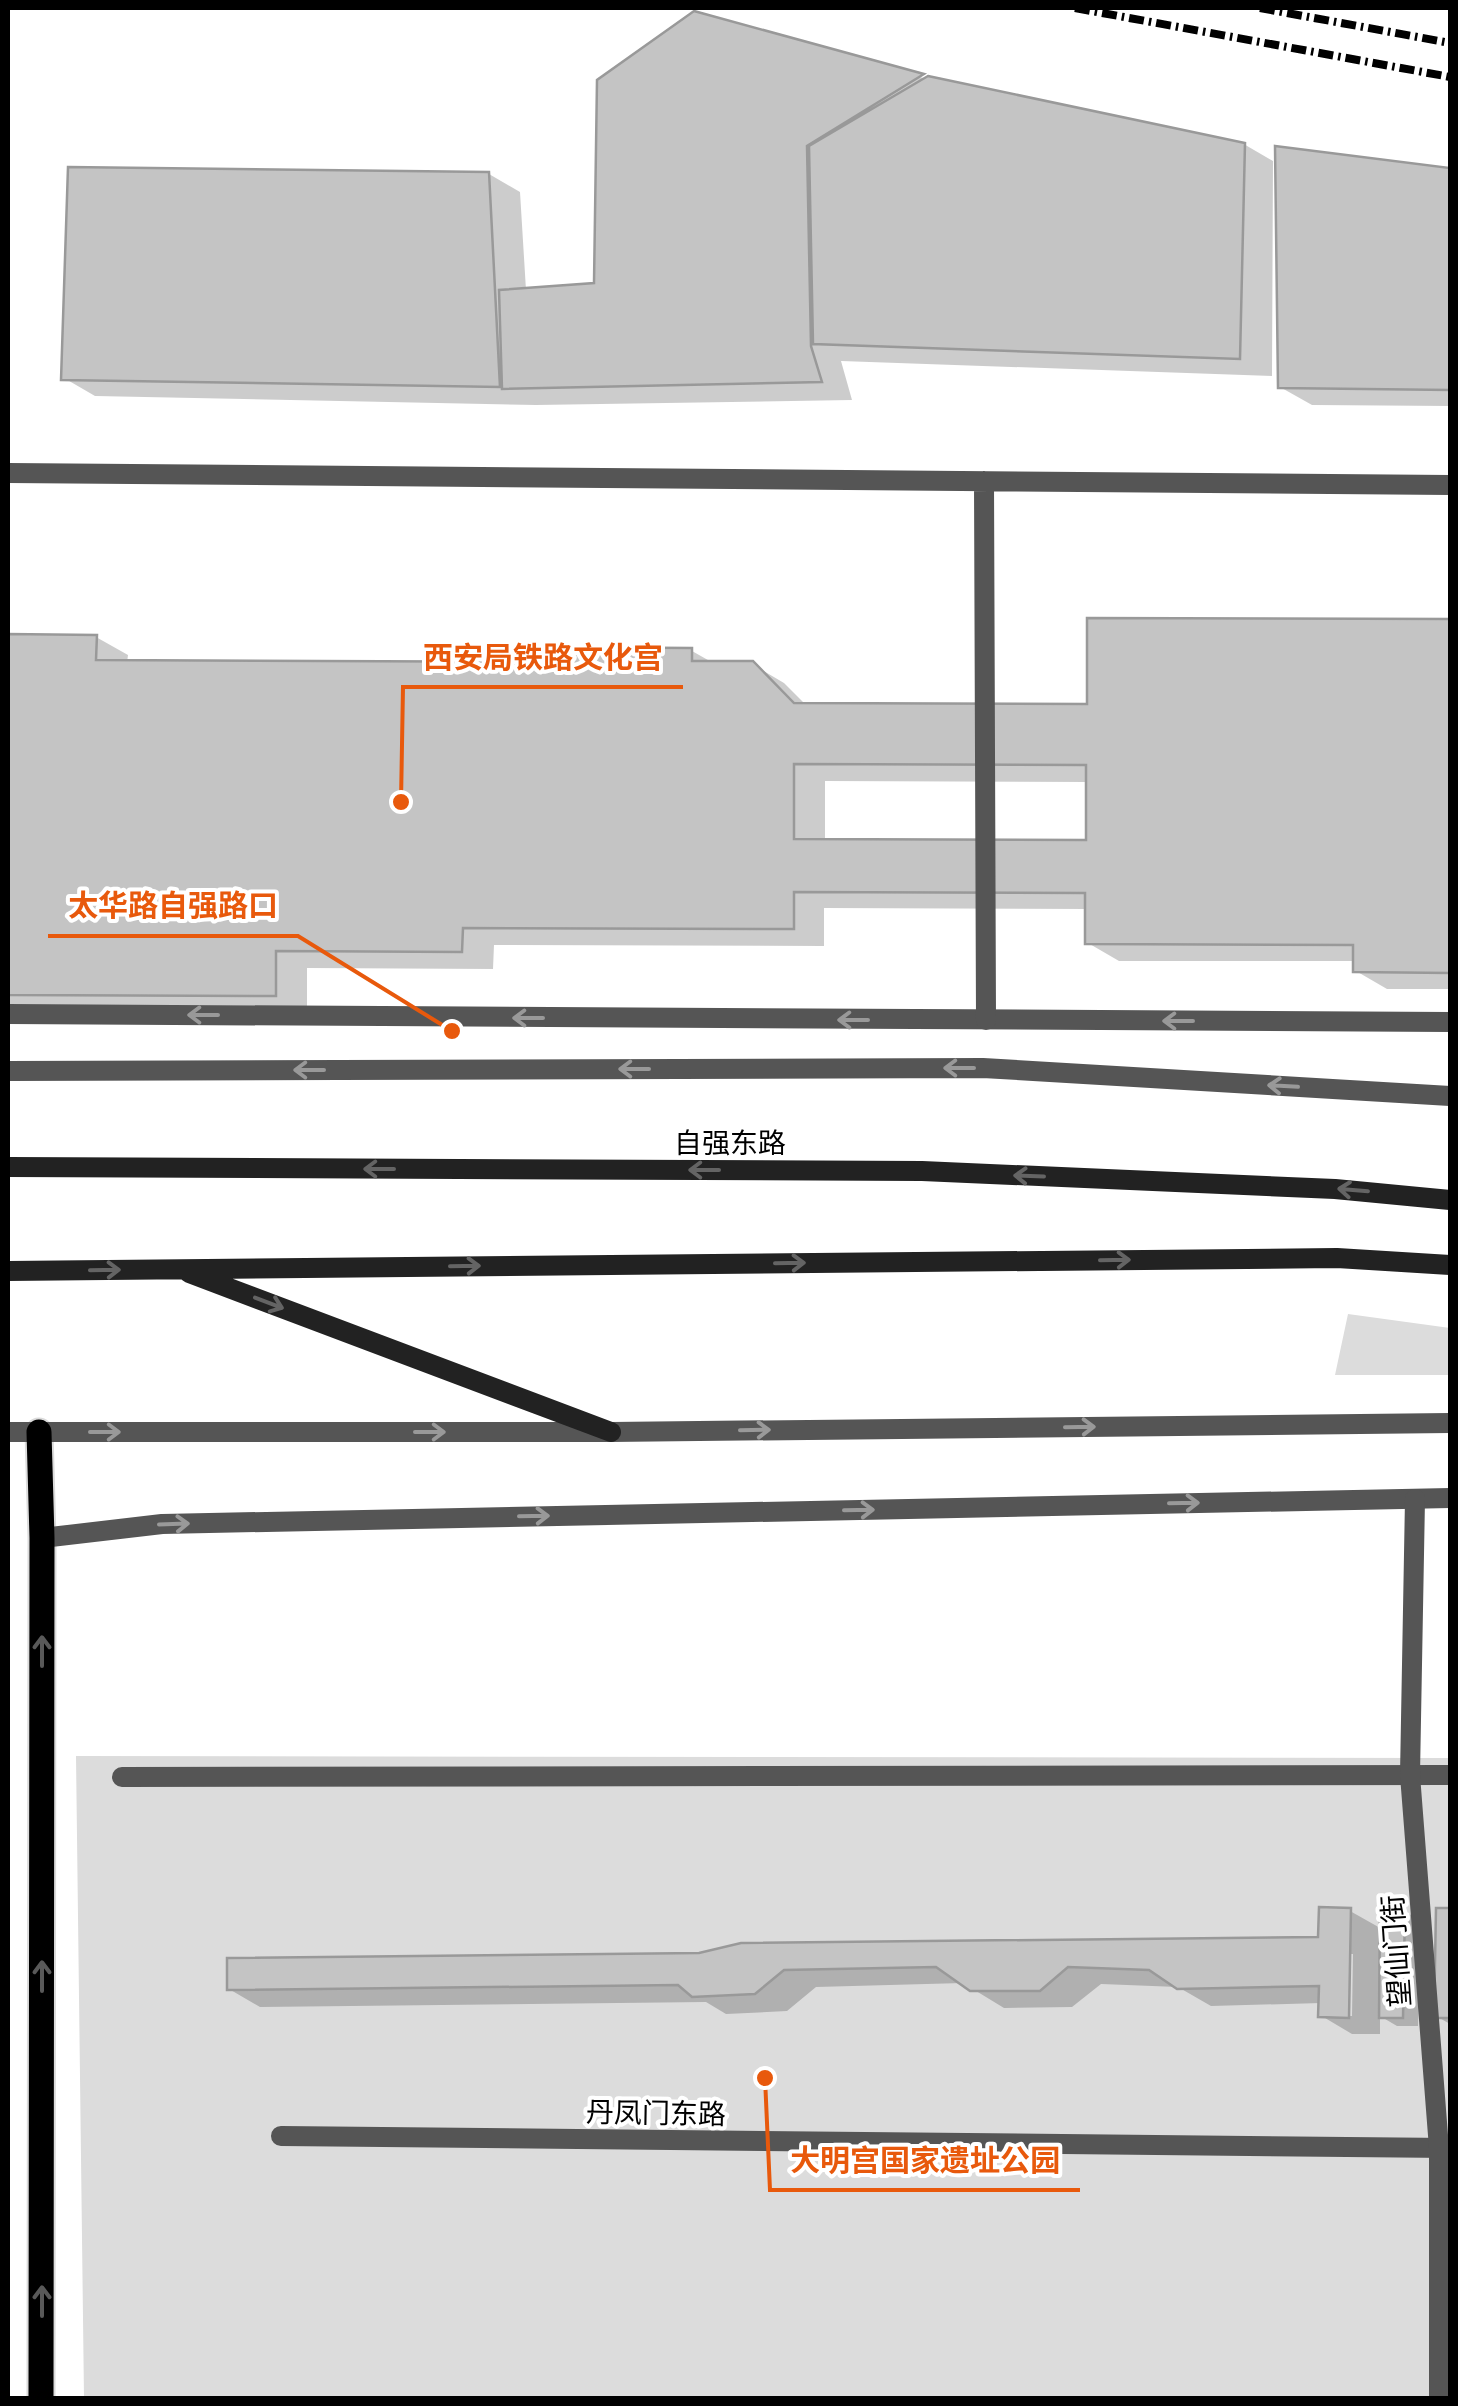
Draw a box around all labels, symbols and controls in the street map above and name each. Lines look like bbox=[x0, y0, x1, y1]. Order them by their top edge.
callout: 西安局铁路文化宫 bbox=[403, 627, 683, 687]
text: 西安局铁路文化宫 bbox=[423, 642, 663, 679]
callout: 太华路自强路口 bbox=[48, 876, 298, 936]
text: 太华路自强路口 bbox=[68, 890, 278, 927]
one-way arrow bbox=[188, 1006, 220, 1025]
one-way arrow bbox=[513, 1008, 545, 1027]
one-way arrow bbox=[838, 1010, 870, 1029]
one-way arrow bbox=[1163, 1012, 1196, 1030]
one-way arrow bbox=[943, 1058, 976, 1078]
one-way arrow bbox=[293, 1060, 326, 1080]
one-way arrow bbox=[618, 1060, 650, 1078]
one-way arrow bbox=[1268, 1076, 1300, 1095]
street label: 自强东路 bbox=[674, 1128, 786, 1164]
one-way arrow bbox=[363, 1160, 396, 1178]
one-way arrow bbox=[688, 1160, 720, 1180]
one-way arrow bbox=[1013, 1166, 1045, 1185]
one-way arrow bbox=[1338, 1181, 1370, 1200]
one-way arrow bbox=[1098, 1250, 1130, 1270]
one-way arrow bbox=[772, 1254, 805, 1272]
one-way arrow bbox=[448, 1257, 480, 1276]
one-way arrow bbox=[88, 1260, 120, 1280]
one-way arrow bbox=[253, 1296, 283, 1314]
one-way arrow bbox=[1062, 1418, 1095, 1436]
one-way arrow bbox=[738, 1420, 770, 1440]
one-way arrow bbox=[88, 1422, 120, 1442]
one-way arrow bbox=[412, 1422, 445, 1442]
one-way arrow bbox=[1167, 1494, 1199, 1513]
one-way arrow bbox=[842, 1500, 874, 1520]
one-way arrow bbox=[518, 1507, 550, 1526]
one-way arrow bbox=[158, 1514, 190, 1533]
one-way arrow bbox=[32, 1636, 52, 1668]
street label: 望仙门街 bbox=[1377, 1894, 1421, 2008]
one-way arrow bbox=[32, 1961, 52, 1994]
street label: 丹凤门东路 bbox=[586, 2097, 726, 2135]
callout: 大明宫国家遗址公园 bbox=[770, 2130, 1080, 2190]
text: 大明宫国家遗址公园 bbox=[790, 2145, 1060, 2182]
one-way arrow bbox=[32, 2286, 52, 2318]

